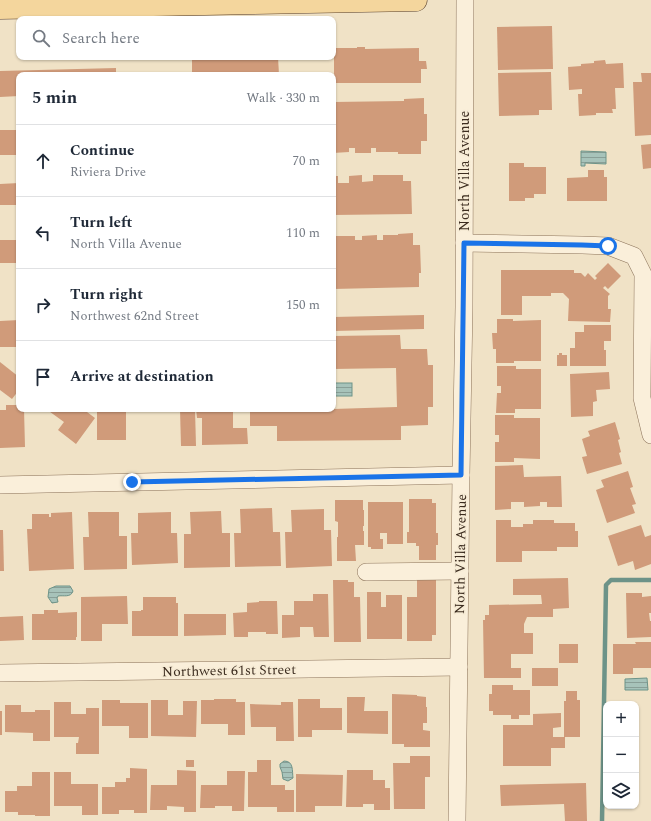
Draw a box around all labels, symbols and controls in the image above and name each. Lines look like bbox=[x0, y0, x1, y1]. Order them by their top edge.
search box bbox=[16, 16, 336, 60]
icon: search bbox=[30, 27, 52, 49]
text: Search here bbox=[62, 27, 140, 50]
text: 5 min bbox=[32, 85, 77, 111]
text: Walk · 330 m bbox=[246, 88, 320, 108]
street label: North Villa Avenue bbox=[454, 111, 475, 231]
text: Continue bbox=[70, 139, 135, 162]
icon: ahead bbox=[32, 150, 54, 172]
text: 70 m bbox=[293, 151, 320, 171]
text: Riviera Drive bbox=[70, 162, 146, 182]
text: Turn left bbox=[70, 211, 132, 234]
icon: left bbox=[32, 222, 54, 244]
text: 110 m bbox=[286, 223, 320, 243]
text: North Villa Avenue bbox=[70, 234, 182, 254]
route start bbox=[599, 237, 617, 255]
text: Turn right bbox=[70, 283, 143, 306]
icon: right bbox=[32, 294, 54, 316]
text: 150 m bbox=[286, 295, 320, 315]
text: Northwest 62nd Street bbox=[70, 306, 199, 326]
text: Arrive at destination bbox=[70, 365, 214, 388]
icon: arrive bbox=[32, 366, 54, 388]
route end bbox=[123, 473, 141, 491]
street label: North Villa Avenue bbox=[449, 493, 472, 614]
street label: Northwest 61st Street bbox=[162, 659, 296, 682]
map controls bbox=[603, 701, 639, 809]
button: + bbox=[603, 701, 639, 737]
button: − bbox=[603, 737, 639, 773]
button: layers bbox=[603, 773, 639, 809]

